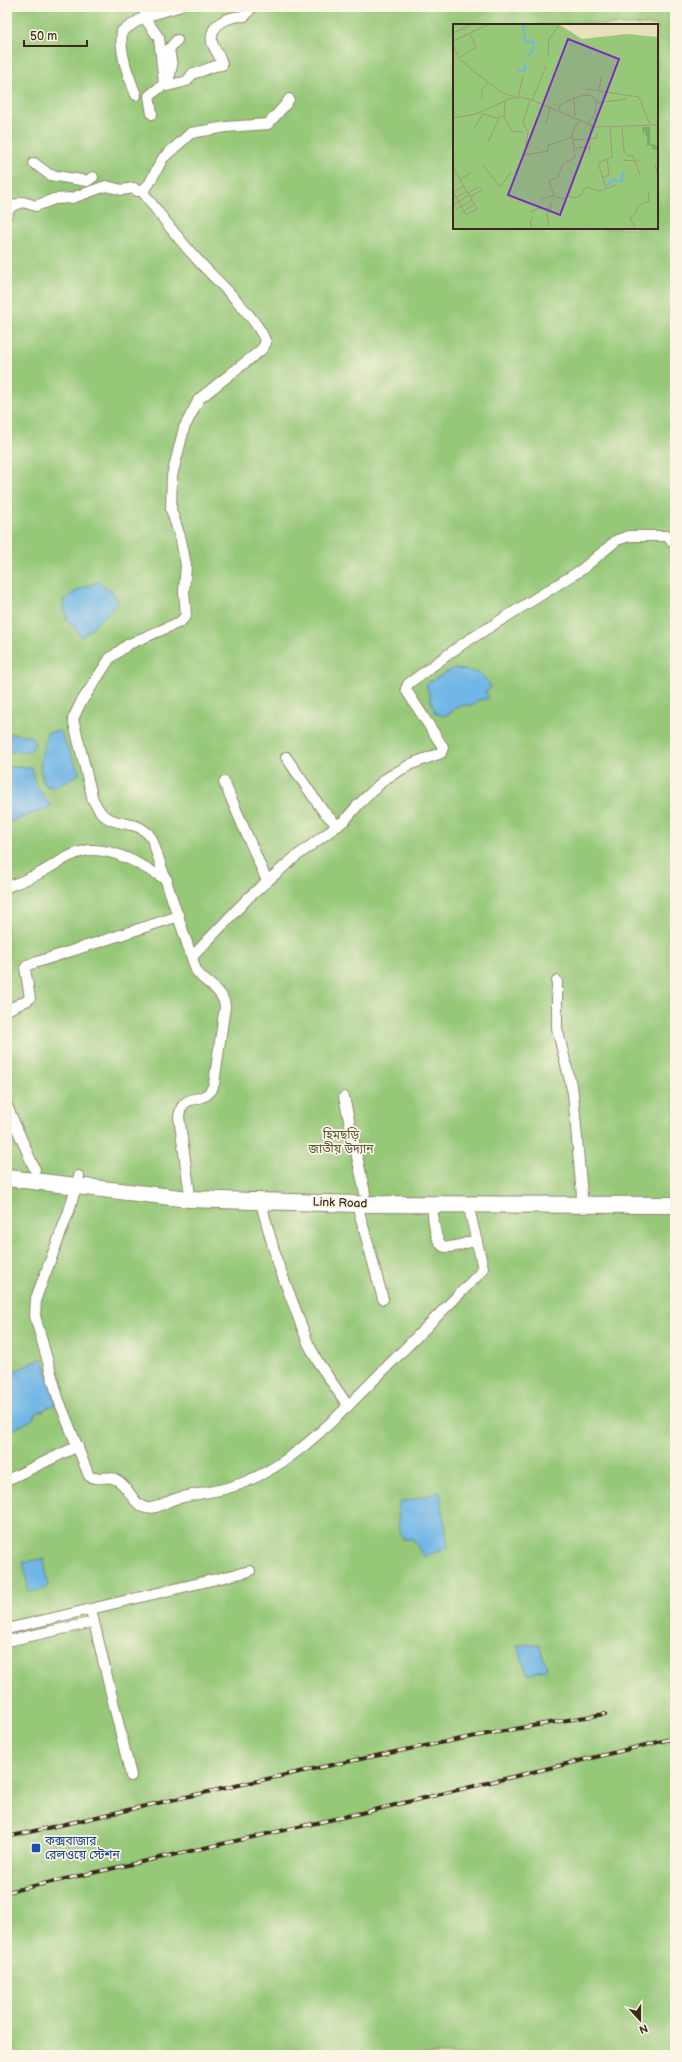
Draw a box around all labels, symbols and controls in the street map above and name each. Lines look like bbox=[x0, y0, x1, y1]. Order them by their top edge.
scale bar bbox=[24, 22, 87, 48]
inset map bbox=[453, 24, 658, 229]
text: 50 m bbox=[30, 29, 57, 44]
park label: হিমছড়ি জাতীয় উদ্যান bbox=[308, 1127, 374, 1157]
street label: Link Road bbox=[312, 1195, 368, 1211]
place label: কক্সবাজার রেলওয়ে স্টেশন bbox=[44, 1834, 121, 1863]
marker: কক্সবাজার রেলওয়ে স্টেশন bbox=[30, 1842, 42, 1854]
north arrow bbox=[620, 2000, 660, 2040]
text: N bbox=[637, 2021, 650, 2036]

